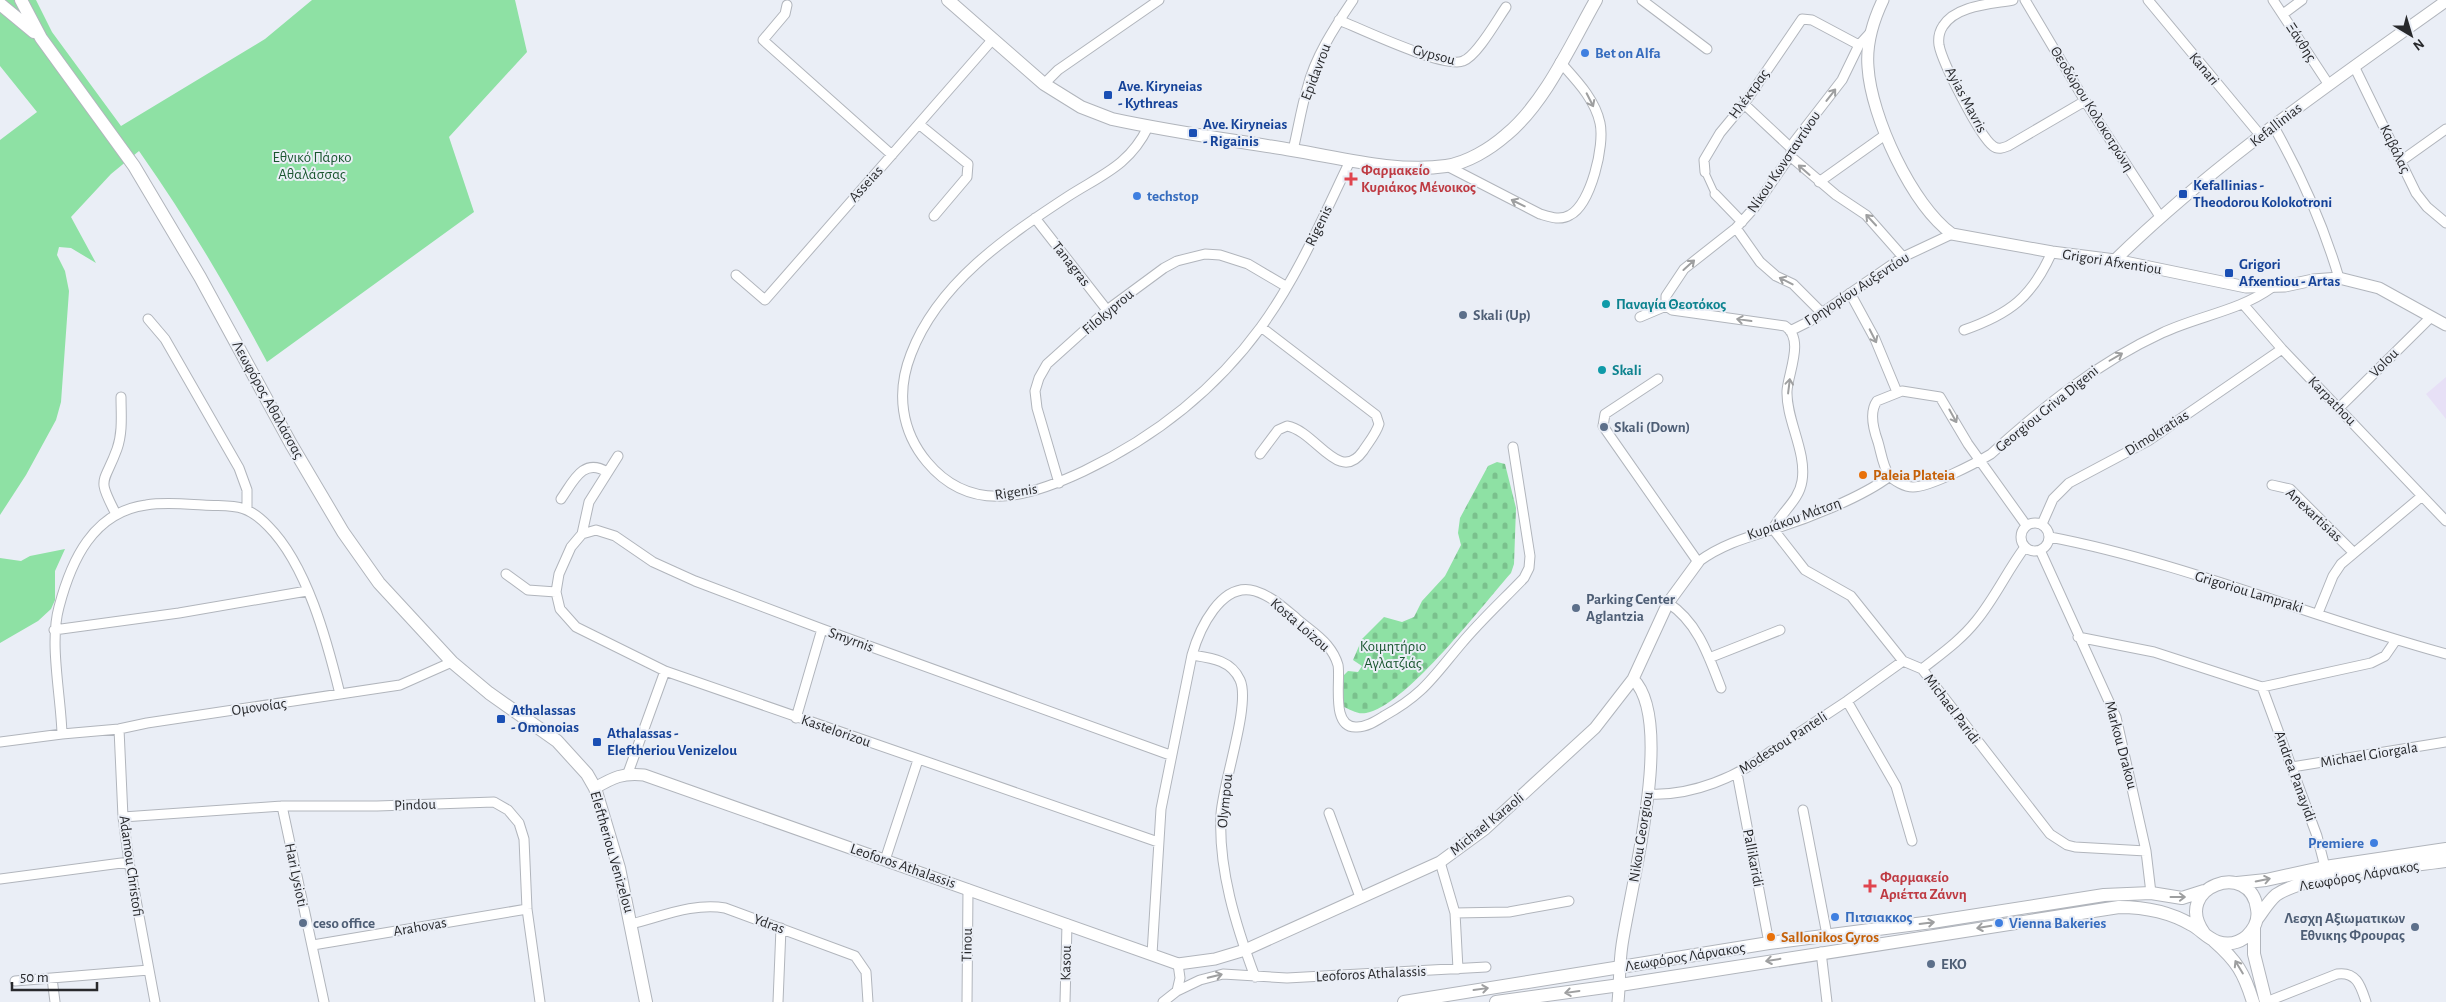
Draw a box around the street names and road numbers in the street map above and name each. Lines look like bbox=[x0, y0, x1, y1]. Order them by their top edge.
street label: Ξάνθης bbox=[2283, 20, 2319, 64]
street label: Epidavrou bbox=[1298, 41, 1334, 102]
street label: Gypsou bbox=[1411, 42, 1457, 68]
street label: Θεοδώρου Κολοκοτρώνη bbox=[2047, 44, 2137, 174]
street label: Kanari bbox=[2186, 50, 2222, 88]
street label: Ayias Mavris bbox=[1942, 65, 1990, 135]
street label: Ηλέκτρας bbox=[1726, 66, 1772, 122]
street label: Kefallinias bbox=[2247, 100, 2305, 150]
street label: Νίκου Κωνσταντίνου bbox=[1745, 109, 1823, 215]
street label: Καβάλας bbox=[2377, 123, 2413, 176]
street label: Asseias bbox=[846, 163, 886, 205]
street label: Rigenis bbox=[1303, 203, 1335, 249]
street label: Tanagras bbox=[1049, 239, 1093, 289]
street label: Grigori Afxentiou bbox=[2061, 247, 2163, 277]
street label: Γρηγορίου Αυξεντίου bbox=[1802, 250, 1912, 328]
street label: Filokyprou bbox=[1080, 286, 1137, 338]
street label: Λεωφόρος Αθαλάσσας bbox=[229, 339, 307, 462]
street label: Volou bbox=[2367, 345, 2402, 380]
street label: Georgiou Griva Digeni bbox=[1993, 363, 2101, 455]
street label: Karpathou bbox=[2305, 374, 2359, 429]
street label: Dimokratias bbox=[2122, 408, 2192, 458]
street label: Rigenis bbox=[994, 481, 1038, 503]
street label: Anexartisias bbox=[2283, 485, 2345, 545]
street label: Κυριάκου Μάτση bbox=[1745, 495, 1843, 543]
street label: Grigoriou Lampraki bbox=[2193, 568, 2305, 616]
street label: Kosta Loizou bbox=[1268, 595, 1333, 655]
street label: Smyrnis bbox=[826, 625, 876, 655]
street label: Michael Paridi bbox=[1921, 671, 1983, 747]
street label: Ομονοίας bbox=[231, 696, 288, 718]
street label: Markou Drakou bbox=[2102, 699, 2140, 791]
street label: Modestou Panteli bbox=[1736, 709, 1830, 777]
street label: Kastelorizou bbox=[799, 712, 873, 750]
street label: Andrea Panayidi bbox=[2272, 729, 2318, 823]
street label: Michael Giorgala bbox=[2319, 740, 2419, 770]
street label: Olympou bbox=[1215, 773, 1235, 829]
street label: Eleftheriou Venizelou bbox=[587, 790, 637, 915]
street label: Michael Karaoli bbox=[1447, 790, 1527, 858]
street label: Nikou Georgiou bbox=[1626, 790, 1656, 883]
street label: Pindou bbox=[394, 797, 437, 813]
street label: Adamou Christofi bbox=[116, 815, 146, 917]
street label: Pallikaridi bbox=[1740, 828, 1766, 888]
street label: Leoforos Athalassis bbox=[848, 841, 958, 891]
street label: Hari Lysioti bbox=[282, 842, 310, 908]
street label: Λεωφόρος Λάρνακος bbox=[2298, 858, 2420, 894]
street label: Ydras bbox=[751, 911, 787, 937]
street label: Arahovas bbox=[392, 915, 448, 939]
street label: Tinou bbox=[959, 928, 975, 962]
street label: Λεωφόρος Λάρνακος bbox=[1624, 940, 1746, 974]
street label: Kasou bbox=[1058, 945, 1074, 981]
street label: Leoforos Athalassis bbox=[1315, 964, 1427, 984]

